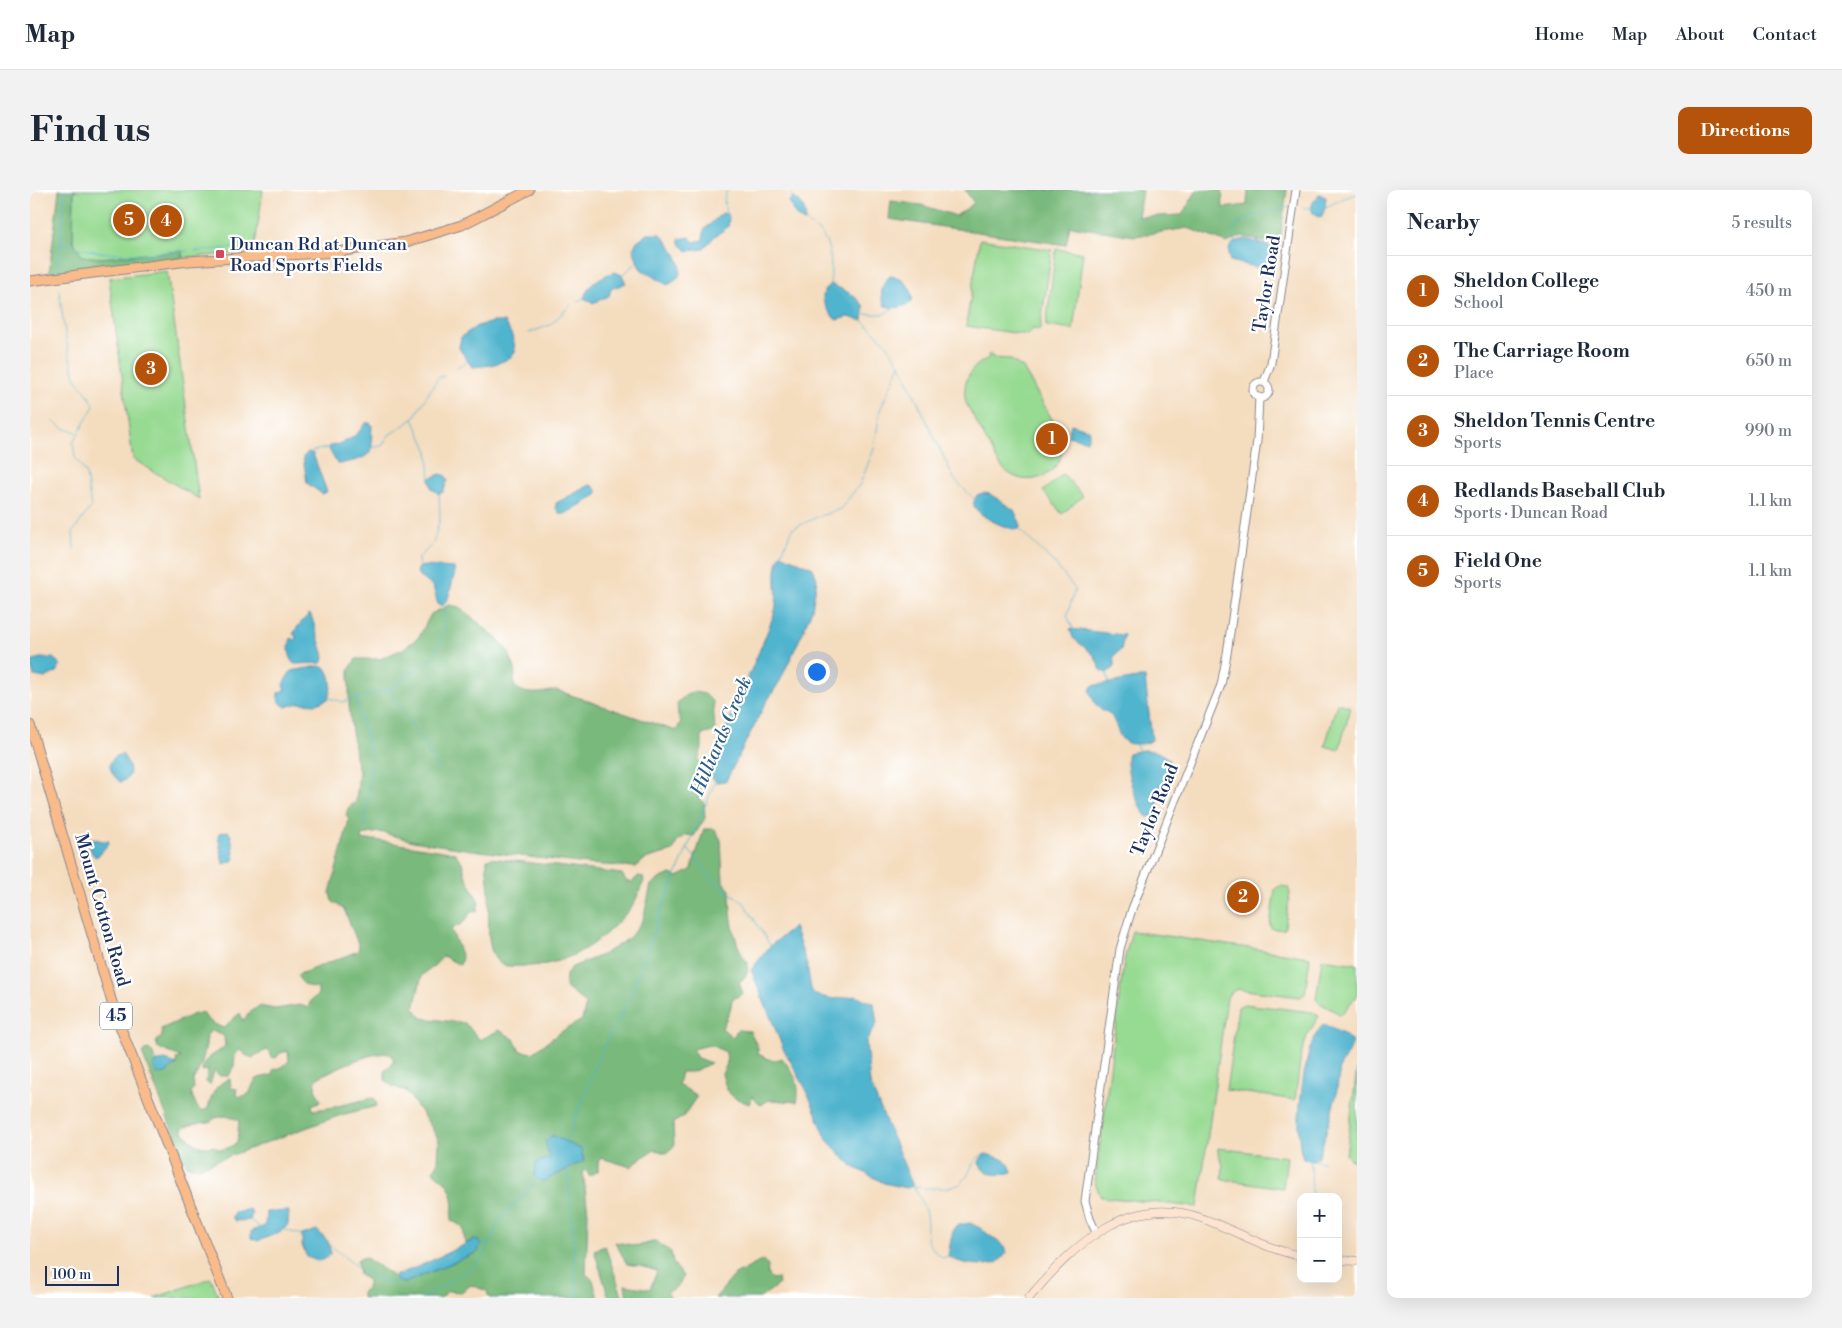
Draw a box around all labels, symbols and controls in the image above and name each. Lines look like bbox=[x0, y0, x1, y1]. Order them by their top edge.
text: Map bbox=[25, 20, 75, 50]
text: Home bbox=[1535, 23, 1584, 46]
text: Map bbox=[1612, 23, 1648, 46]
text: About bbox=[1676, 23, 1725, 46]
text: Contact bbox=[1753, 23, 1817, 46]
button: Directions bbox=[1678, 107, 1812, 154]
text: Find us bbox=[30, 109, 150, 152]
pin: 5 bbox=[113, 201, 145, 239]
pin: 4 bbox=[150, 202, 182, 240]
text: Nearby bbox=[1407, 210, 1480, 236]
text: 5 results bbox=[1731, 213, 1792, 233]
place label: Duncan Rd at Duncan Road Sports Fields bbox=[230, 233, 407, 277]
street label: Taylor Road bbox=[1248, 233, 1286, 334]
marker: Duncan Rd at Duncan Road Sports Fields bbox=[214, 248, 226, 260]
text: Sheldon College bbox=[1454, 269, 1599, 293]
text: 1 bbox=[1419, 281, 1427, 301]
text: 450 m bbox=[1746, 281, 1792, 301]
text: School bbox=[1454, 293, 1503, 313]
text: The Carriage Room bbox=[1454, 339, 1630, 363]
pin: 3 bbox=[135, 350, 167, 388]
text: 2 bbox=[1418, 351, 1428, 371]
text: 650 m bbox=[1746, 351, 1792, 371]
text: Place bbox=[1454, 363, 1494, 383]
text: Sheldon Tennis Centre bbox=[1454, 409, 1655, 433]
pin: 1 bbox=[1036, 420, 1068, 458]
text: 3 bbox=[1418, 421, 1428, 441]
text: 990 m bbox=[1745, 421, 1792, 441]
text: Sports bbox=[1454, 433, 1501, 453]
text: Redlands Baseball Club bbox=[1454, 479, 1665, 503]
text: 4 bbox=[1418, 491, 1428, 511]
text: 1.1 km bbox=[1748, 491, 1792, 511]
text: Sports · Duncan Road bbox=[1454, 503, 1608, 523]
text: Field One bbox=[1454, 549, 1542, 573]
text: 5 bbox=[1418, 561, 1428, 581]
text: 1.1 km bbox=[1748, 561, 1792, 581]
text: Sports bbox=[1454, 573, 1501, 593]
your location bbox=[804, 659, 830, 685]
water label: Hilliards Creek bbox=[685, 673, 757, 800]
street label: Taylor Road bbox=[1126, 760, 1184, 860]
street label: Mount Cotton Road bbox=[69, 831, 135, 990]
pin: 2 bbox=[1227, 878, 1259, 916]
road number: 45 bbox=[100, 1002, 132, 1029]
map controls bbox=[1297, 1193, 1342, 1283]
button: + bbox=[1297, 1193, 1342, 1238]
button: − bbox=[1297, 1238, 1342, 1283]
scale bar bbox=[45, 1263, 119, 1286]
text: 100 m bbox=[52, 1266, 91, 1284]

